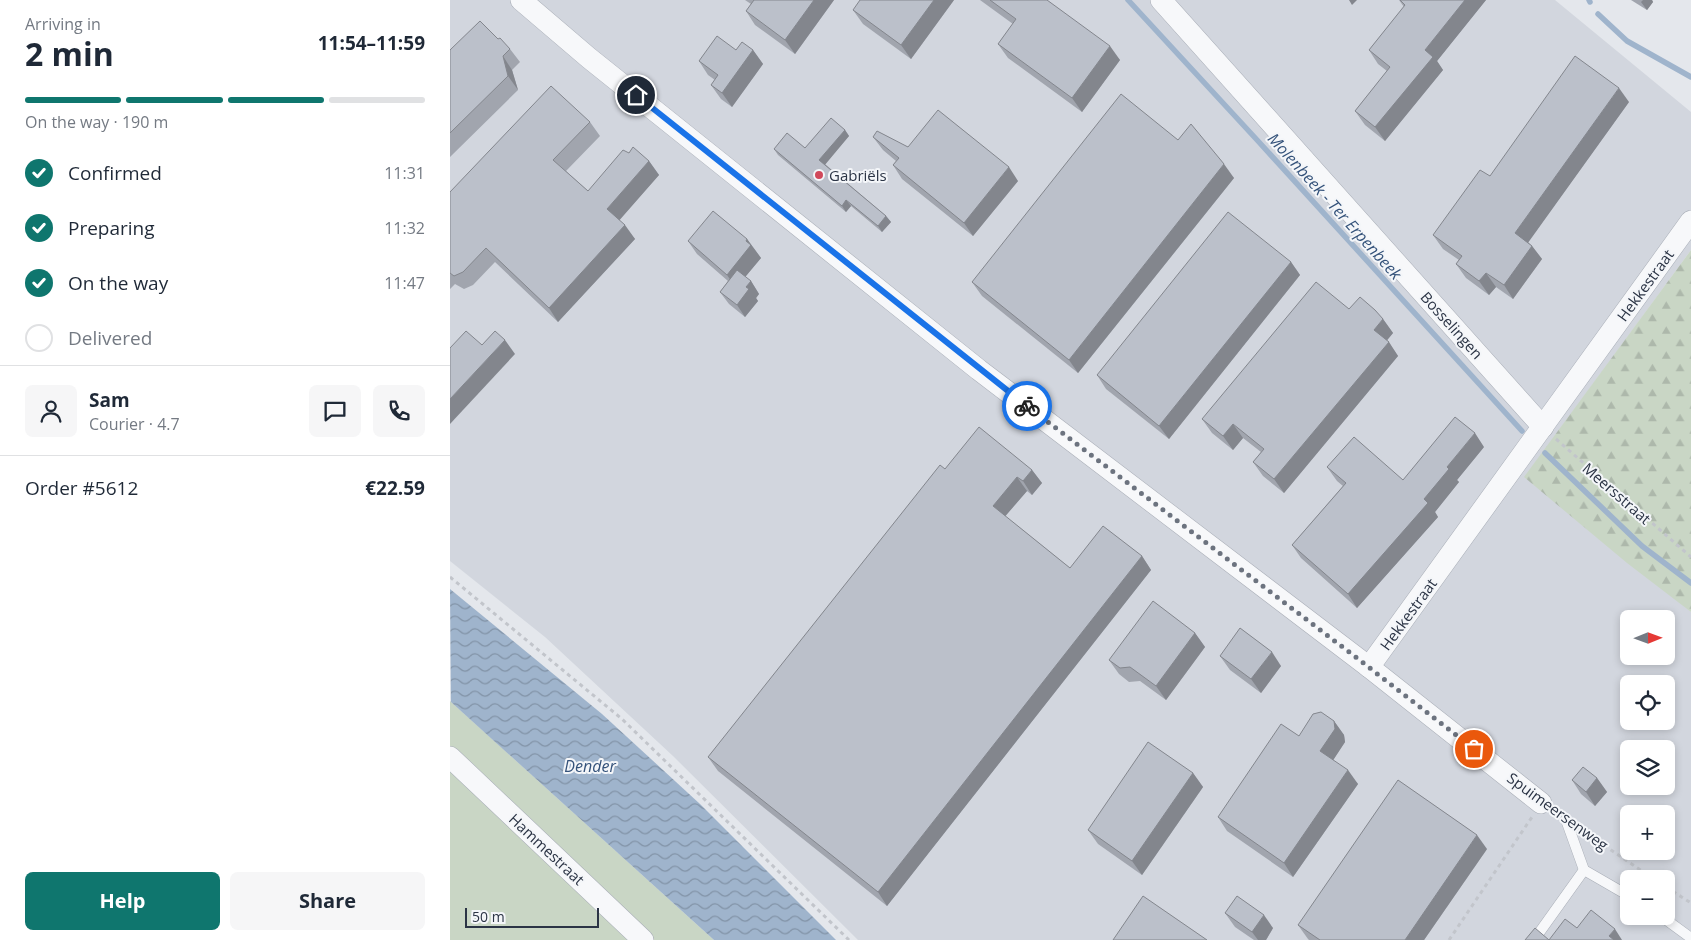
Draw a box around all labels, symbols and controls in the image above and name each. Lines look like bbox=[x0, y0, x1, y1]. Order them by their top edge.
text: Arriving in bbox=[25, 13, 101, 35]
text: 11:54–11:59 bbox=[318, 30, 425, 56]
text: 2 min bbox=[25, 32, 114, 75]
pin bbox=[615, 74, 657, 116]
icon: home bbox=[622, 81, 650, 109]
text: On the way · 190 m bbox=[25, 111, 168, 133]
water label: Molenbeek - Ter Erpenbeek bbox=[1263, 128, 1408, 285]
icon: check bbox=[25, 159, 53, 187]
text: Confirmed bbox=[68, 160, 162, 186]
text: 11:31 bbox=[384, 162, 425, 184]
place label: Gabriëls bbox=[829, 165, 887, 185]
marker: Gabriëls bbox=[813, 169, 825, 181]
icon: check bbox=[25, 214, 53, 242]
text: Preparing bbox=[68, 215, 155, 241]
text: 11:32 bbox=[384, 217, 425, 239]
street label: Hekkestraat bbox=[1612, 245, 1678, 325]
icon: check bbox=[25, 269, 53, 297]
text: On the way bbox=[68, 270, 168, 296]
text: 11:47 bbox=[384, 272, 425, 294]
street label: Bosselingen bbox=[1416, 287, 1488, 363]
text: Delivered bbox=[68, 325, 152, 351]
courier bbox=[1002, 381, 1052, 431]
button: person bbox=[25, 385, 77, 437]
button: chat bbox=[309, 385, 361, 437]
button: phone bbox=[373, 385, 425, 437]
text: Sam bbox=[89, 387, 130, 413]
icon: bike bbox=[1013, 392, 1041, 420]
text: Courier · 4.7 bbox=[89, 413, 180, 435]
street label: Meersstraat bbox=[1579, 458, 1655, 528]
text: Order #5612 bbox=[25, 475, 138, 501]
text: €22.59 bbox=[365, 475, 425, 501]
street label: Hekkestraat bbox=[1375, 574, 1441, 654]
north arrow bbox=[1620, 610, 1675, 665]
map controls bbox=[1620, 610, 1675, 925]
button: locate bbox=[1620, 675, 1675, 730]
pin bbox=[1453, 728, 1495, 770]
icon: bag bbox=[1460, 735, 1488, 763]
button: layers bbox=[1620, 740, 1675, 795]
water label: Dender bbox=[564, 755, 616, 777]
street label: Spuimeersenweg bbox=[1503, 768, 1613, 854]
button: + bbox=[1620, 805, 1675, 860]
street label: Hammestraat bbox=[505, 809, 589, 889]
button: − bbox=[1620, 870, 1675, 925]
button: Help bbox=[25, 872, 220, 930]
button: Share bbox=[230, 872, 425, 930]
scale bar bbox=[465, 905, 599, 928]
text: 50 m bbox=[472, 907, 505, 926]

